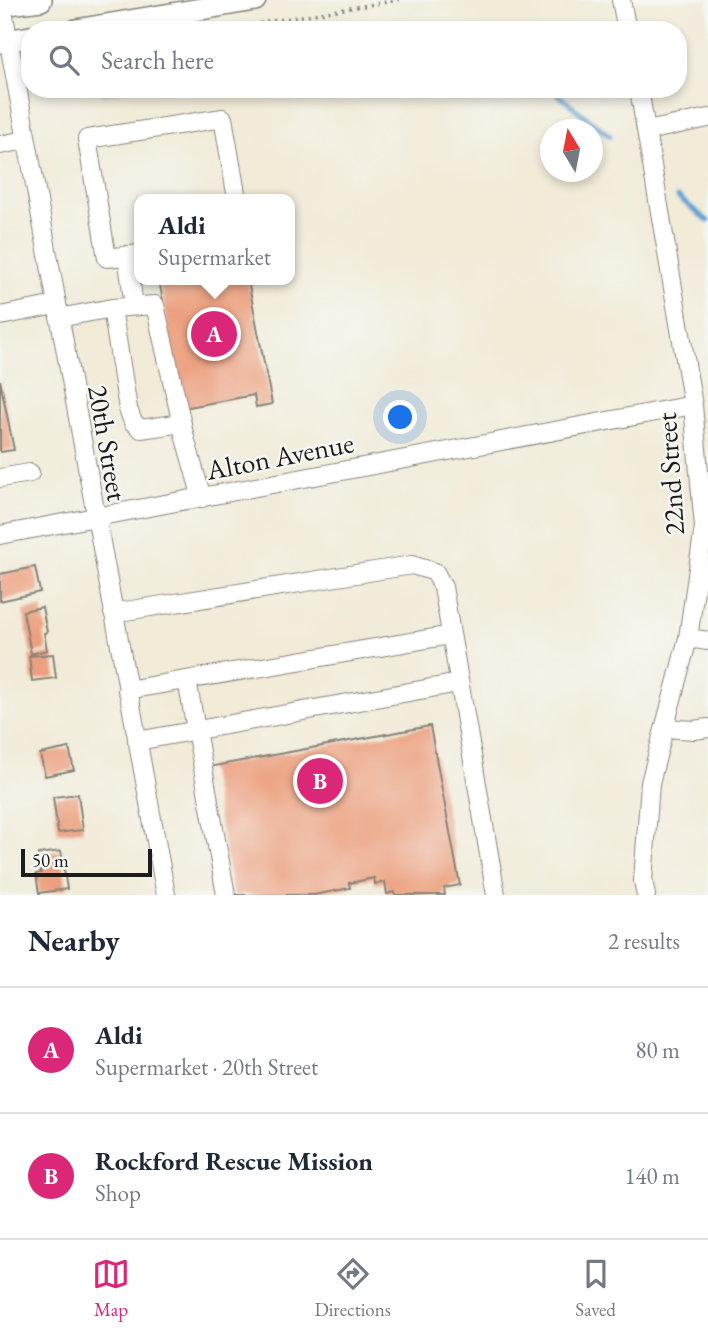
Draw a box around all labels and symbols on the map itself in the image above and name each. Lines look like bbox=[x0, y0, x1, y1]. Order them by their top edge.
north arrow bbox=[540, 119, 603, 182]
pin: A bbox=[191, 308, 237, 360]
street label: 20th Street bbox=[80, 382, 136, 504]
your location bbox=[383, 400, 417, 434]
street label: 22nd Street bbox=[648, 411, 692, 537]
street label: Alton Avenue bbox=[202, 424, 357, 488]
pin: B bbox=[297, 755, 343, 807]
scale bar bbox=[21, 846, 152, 878]

